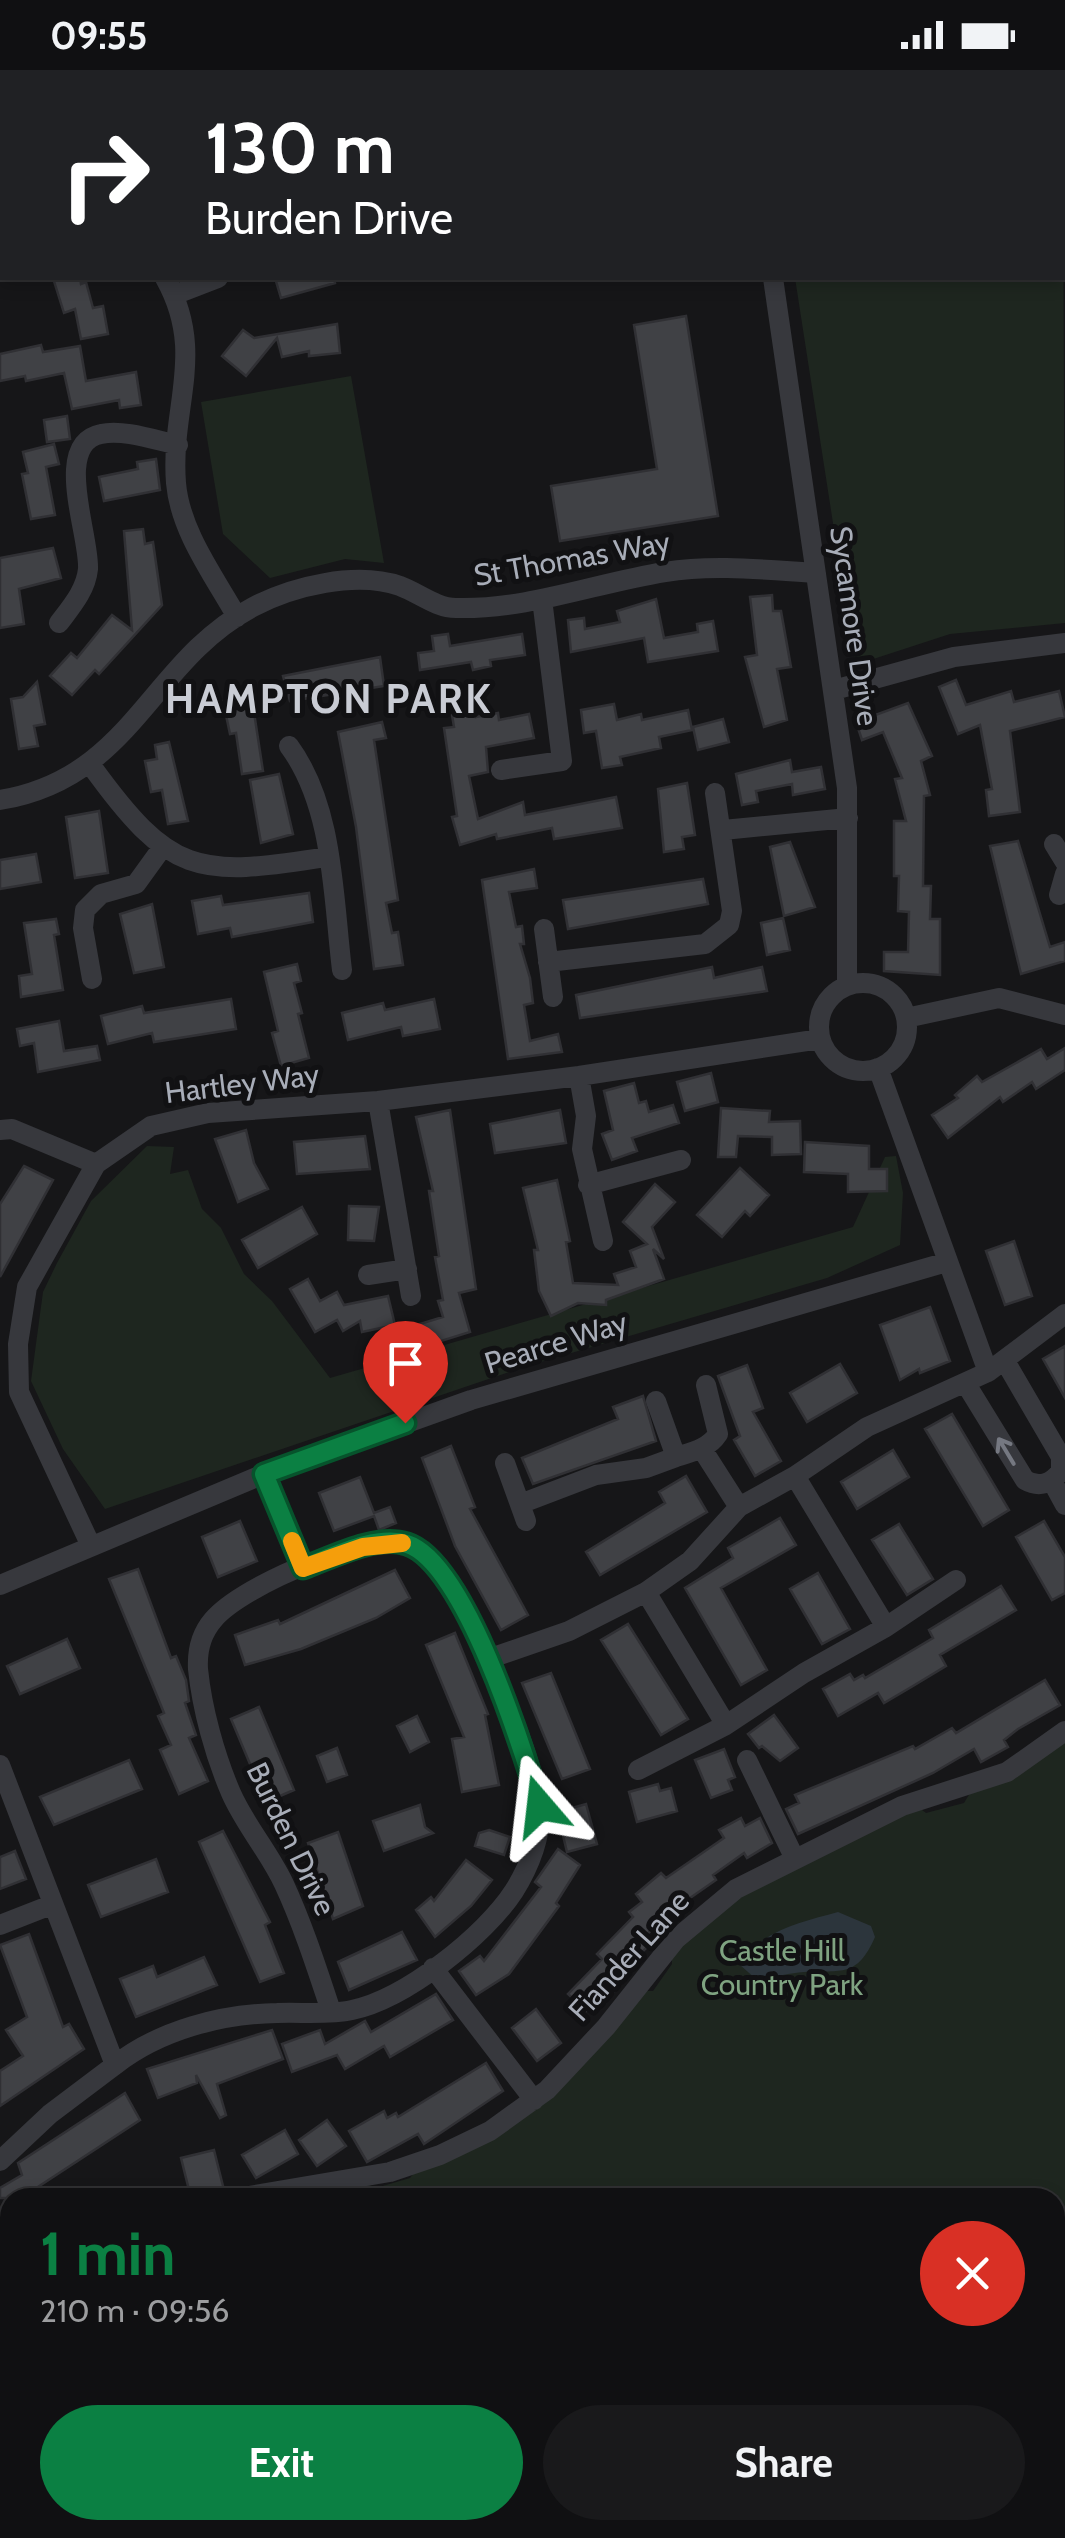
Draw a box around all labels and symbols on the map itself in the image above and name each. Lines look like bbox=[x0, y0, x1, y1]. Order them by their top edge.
street label: St Thomas Way bbox=[471, 523, 673, 594]
street label: Sycamore Drive bbox=[822, 524, 887, 728]
district label: HAMPTON PARK bbox=[165, 674, 493, 723]
street label: Hartley Way bbox=[163, 1056, 321, 1111]
street label: Pearce Way bbox=[480, 1303, 632, 1382]
pin bbox=[363, 1321, 448, 1424]
one-way arrow bbox=[996, 1437, 1016, 1466]
position arrow bbox=[488, 1754, 592, 1858]
street label: Burden Drive bbox=[239, 1756, 344, 1921]
street label: Fiander Lane bbox=[560, 1883, 697, 2029]
park label: Castle Hill Country Park bbox=[701, 1932, 864, 2003]

